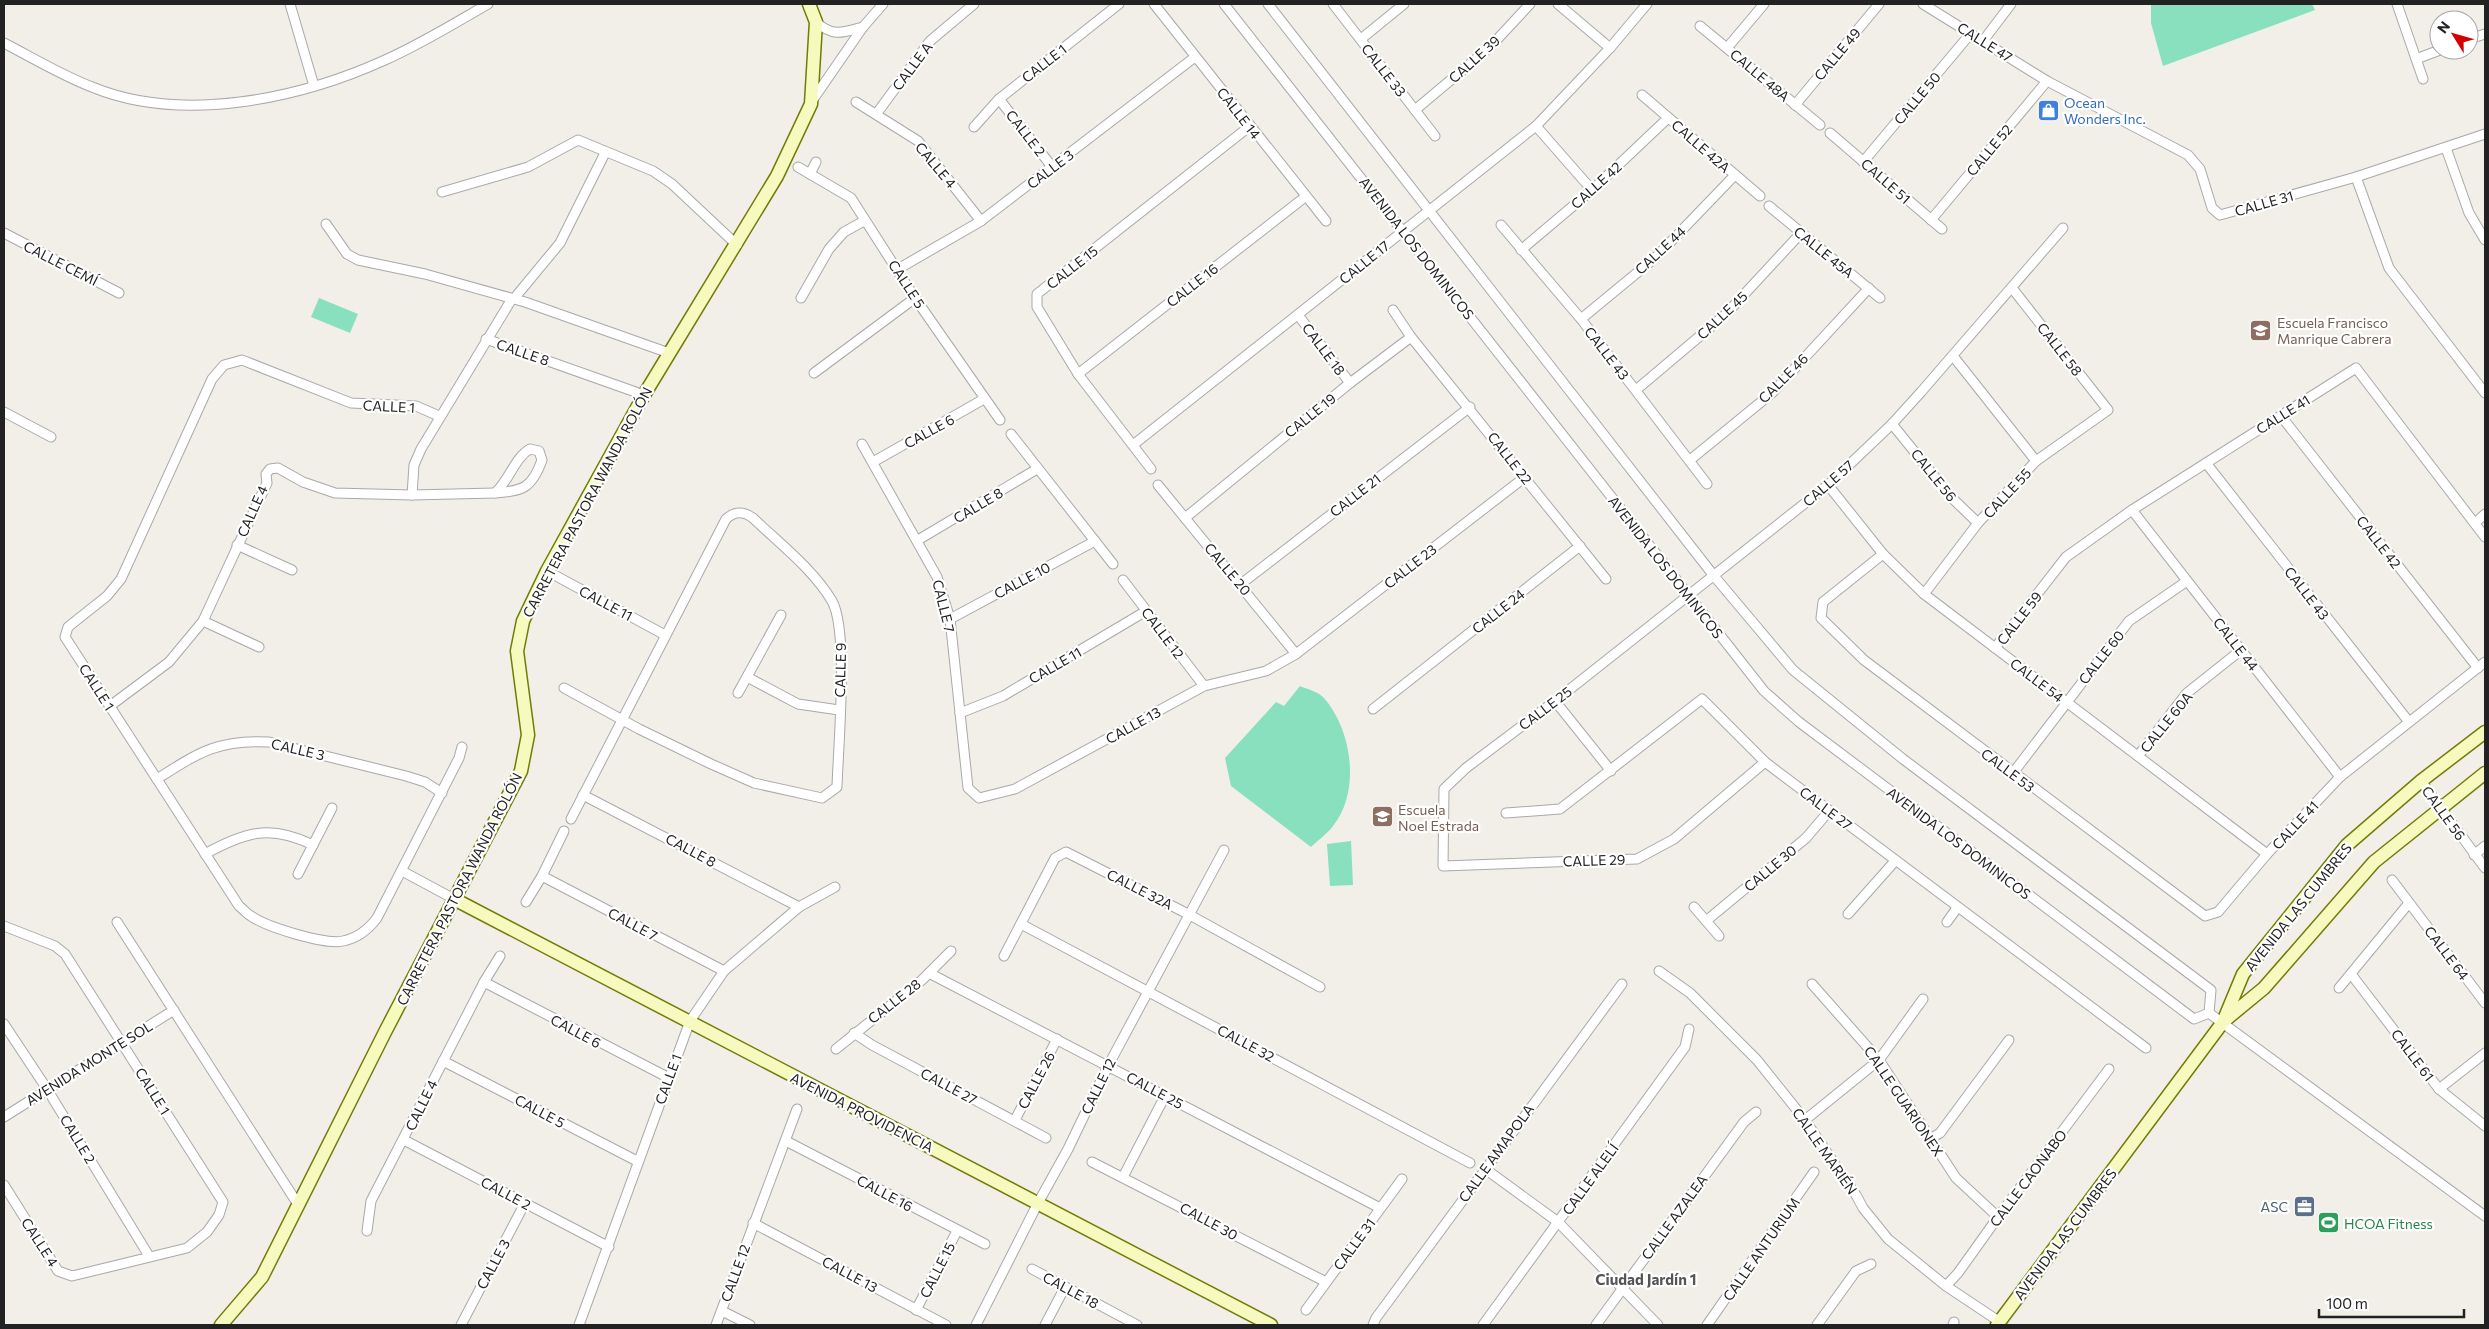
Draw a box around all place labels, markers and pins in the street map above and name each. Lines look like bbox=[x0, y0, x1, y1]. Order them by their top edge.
place label: Ocean Wonders Inc. bbox=[2064, 94, 2146, 127]
shop icon: Ocean Wonders Inc. bbox=[2036, 98, 2060, 122]
place label: Escuela Francisco Manrique Cabrera bbox=[2277, 314, 2392, 347]
school or university icon: Escuela Francisco Manrique Cabrera bbox=[2249, 318, 2273, 342]
place label: Escuela Noel Estrada bbox=[1398, 801, 1479, 834]
school or university icon: Escuela Noel Estrada bbox=[1370, 805, 1394, 829]
office icon: ASC bbox=[2292, 1194, 2316, 1218]
place label: ASC bbox=[2261, 1198, 2288, 1215]
sports icon: HCOA Fitness bbox=[2316, 1211, 2340, 1235]
place label: HCOA Fitness bbox=[2344, 1215, 2433, 1232]

